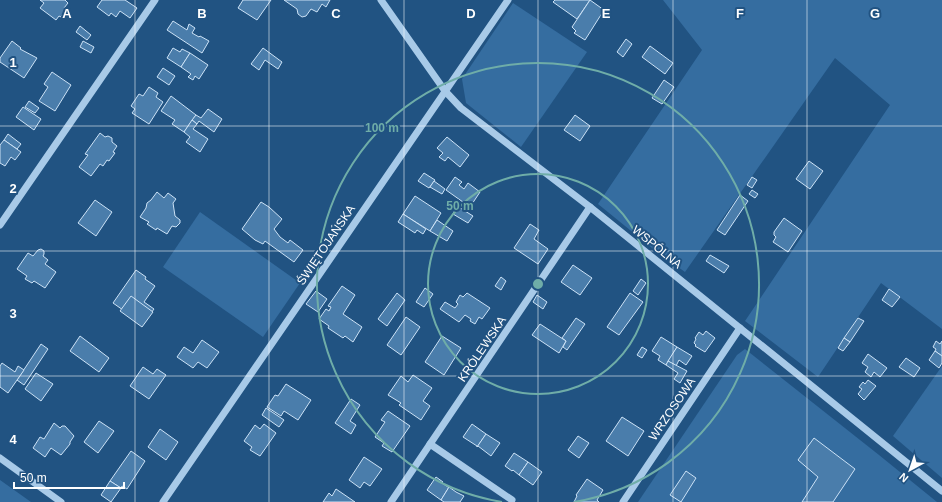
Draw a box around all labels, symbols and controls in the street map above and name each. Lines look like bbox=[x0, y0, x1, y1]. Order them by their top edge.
text: A bbox=[62, 6, 72, 21]
text: B bbox=[197, 6, 207, 21]
text: C bbox=[331, 6, 341, 21]
text: D bbox=[466, 6, 476, 21]
text: E bbox=[602, 6, 611, 21]
text: F bbox=[736, 6, 744, 21]
text: G bbox=[870, 6, 880, 21]
text: 1 bbox=[9, 55, 17, 70]
text: 100 m bbox=[365, 121, 399, 135]
text: 2 bbox=[9, 181, 17, 196]
text: 50 m bbox=[446, 199, 474, 213]
street label: ŚWIĘTOJAŃSKA bbox=[293, 202, 358, 288]
street label: WSPÓLNA bbox=[629, 222, 685, 271]
centre of rings bbox=[531, 277, 545, 291]
text: 3 bbox=[9, 306, 17, 321]
street label: KRÓLEWSKA bbox=[454, 313, 509, 384]
street label: WRZOSOWA bbox=[646, 375, 698, 443]
text: 4 bbox=[9, 432, 17, 447]
north arrow bbox=[890, 450, 930, 490]
scale bar bbox=[14, 464, 124, 490]
text: N bbox=[897, 470, 910, 485]
text: 50 m bbox=[20, 471, 47, 485]

